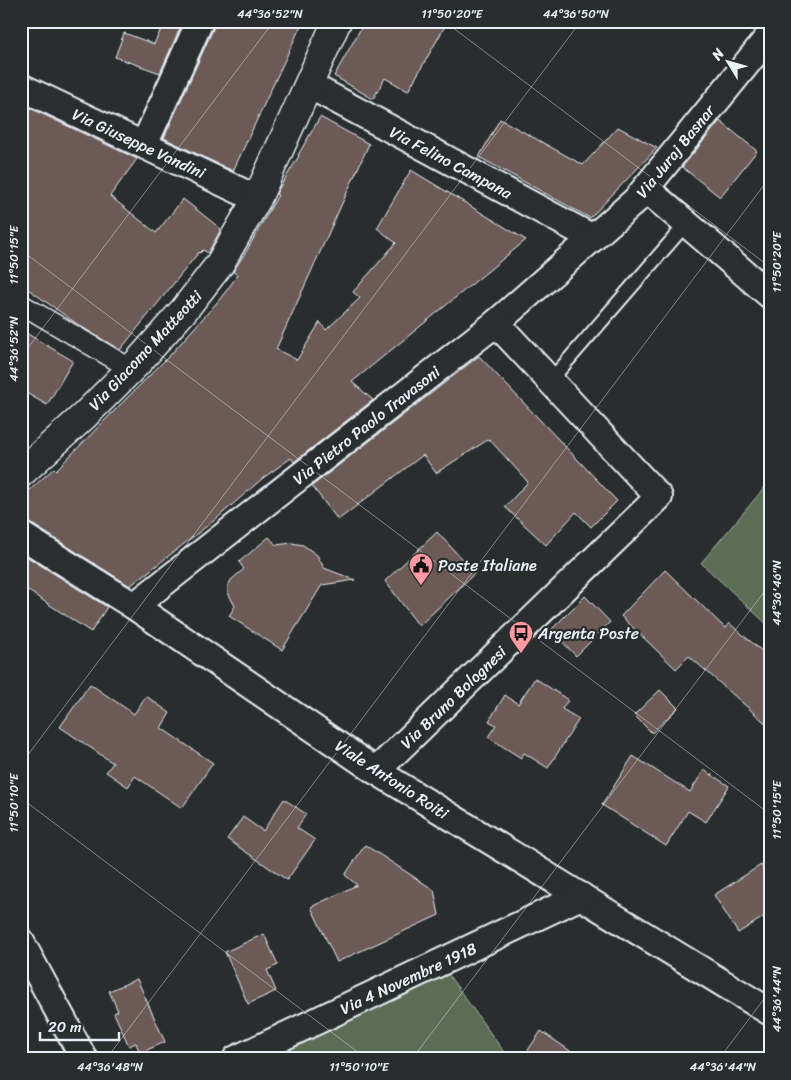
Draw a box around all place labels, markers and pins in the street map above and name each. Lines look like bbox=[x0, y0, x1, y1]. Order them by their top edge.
place label: Poste Italiane bbox=[438, 551, 537, 580]
public building icon: Poste Italiane bbox=[408, 552, 434, 586]
place label: Argenta Poste bbox=[537, 619, 639, 648]
bus stop icon: Argenta Poste bbox=[508, 620, 534, 654]

